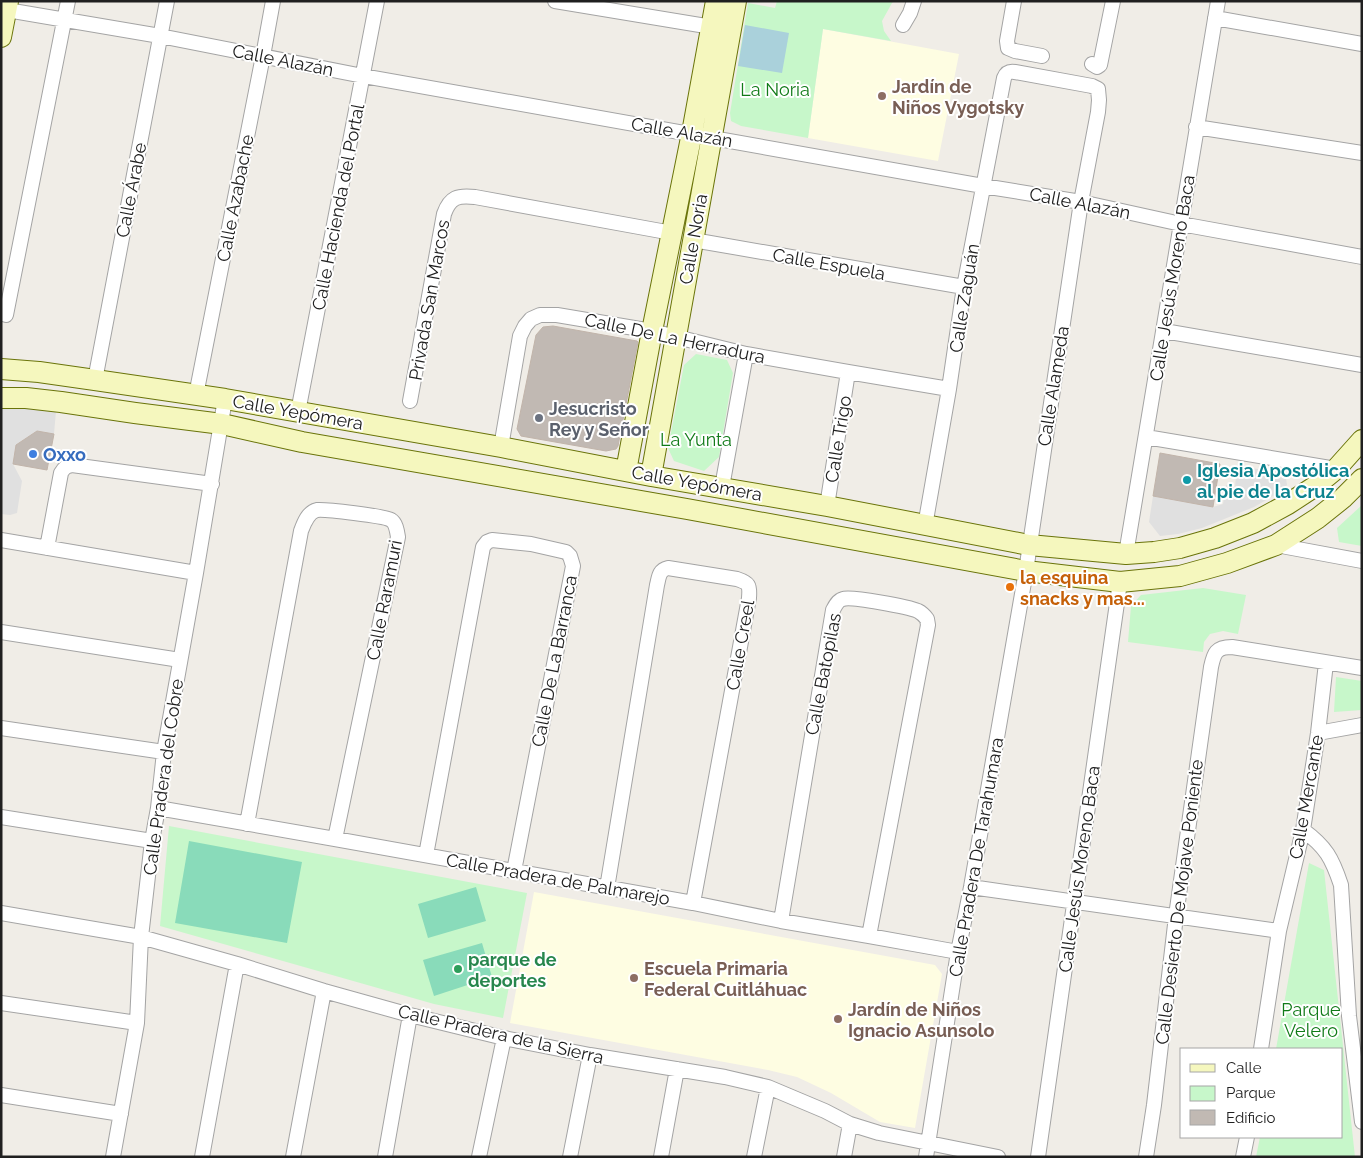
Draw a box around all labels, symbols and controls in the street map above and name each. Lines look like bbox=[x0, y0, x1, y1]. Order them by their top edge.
street label: Calle Alazán bbox=[231, 40, 335, 80]
place label: Jardín de Niños Vygotsky bbox=[892, 76, 1024, 118]
park label: La Noria bbox=[740, 79, 810, 100]
marker: Jardín de Niños Vygotsky bbox=[876, 90, 888, 102]
street label: Calle Hacienda del Portal bbox=[308, 102, 368, 312]
street label: Calle Alazán bbox=[630, 113, 734, 151]
street label: Calle Azabache bbox=[212, 132, 258, 263]
street label: Calle Árabe bbox=[111, 140, 151, 239]
street label: Calle Jesús Moreno Baca bbox=[1145, 173, 1199, 383]
street label: Calle Alazán bbox=[1028, 183, 1132, 223]
street label: Calle Noria bbox=[675, 192, 711, 286]
street label: Privada San Marcos bbox=[405, 218, 454, 382]
street label: Calle Zaguán bbox=[945, 242, 983, 354]
street label: Calle Espuela bbox=[771, 244, 887, 284]
street label: Calle De La Herradura bbox=[583, 309, 767, 367]
street label: Calle Alameda bbox=[1033, 324, 1073, 448]
street label: Calle Yepómera bbox=[231, 390, 365, 434]
street label: Calle Trigo bbox=[821, 394, 855, 484]
place label: Jesucristo Rey y Señor bbox=[549, 398, 649, 440]
marker: Jesucristo Rey y Señor bbox=[533, 412, 545, 424]
park label: La Yunta bbox=[660, 429, 732, 450]
place label: Oxxo bbox=[43, 444, 86, 465]
marker: Oxxo bbox=[27, 448, 39, 460]
place label: Iglesia Apostólica al pie de la Cruz bbox=[1197, 460, 1349, 502]
street label: Calle Yepómera bbox=[630, 461, 764, 505]
marker: Iglesia Apostólica al pie de la Cruz bbox=[1181, 474, 1193, 486]
street label: Calle Raramuri bbox=[362, 538, 406, 662]
place label: la esquina snacks y mas... bbox=[1020, 567, 1145, 609]
street label: Calle De La Barranca bbox=[527, 573, 581, 749]
marker: la esquina snacks y mas... bbox=[1004, 581, 1016, 593]
street label: Calle Creel bbox=[722, 598, 758, 692]
street label: Calle Batopilas bbox=[801, 611, 845, 737]
street label: Calle Pradera del Cobre bbox=[139, 677, 187, 877]
street label: Calle Mercante bbox=[1285, 733, 1327, 861]
street label: Calle Pradera De Tarahumara bbox=[945, 736, 1007, 978]
street label: Calle Desierto De Mojave Poniente bbox=[1151, 758, 1207, 1046]
street label: Calle Jesús Moreno Baca bbox=[1054, 764, 1104, 974]
street label: Calle Pradera de Palmarejo bbox=[445, 849, 672, 909]
place label: parque de deportes bbox=[468, 949, 557, 991]
place label: Escuela Primaria Federal Cuitláhuac bbox=[644, 958, 807, 1000]
marker: parque de deportes bbox=[452, 963, 464, 975]
marker: Escuela Primaria Federal Cuitláhuac bbox=[628, 972, 640, 984]
place label: Jardín de Niños Ignacio Asunsolo bbox=[848, 999, 994, 1041]
park label: Parque Velero bbox=[1281, 999, 1341, 1041]
street label: Calle Pradera de la Sierra bbox=[396, 1000, 606, 1068]
marker: Jardín de Niños Ignacio Asunsolo bbox=[832, 1013, 844, 1025]
legend bbox=[1180, 1048, 1343, 1138]
text: Calle bbox=[1226, 1059, 1262, 1077]
text: Parque bbox=[1226, 1084, 1276, 1102]
text: Edificio bbox=[1226, 1109, 1276, 1127]

